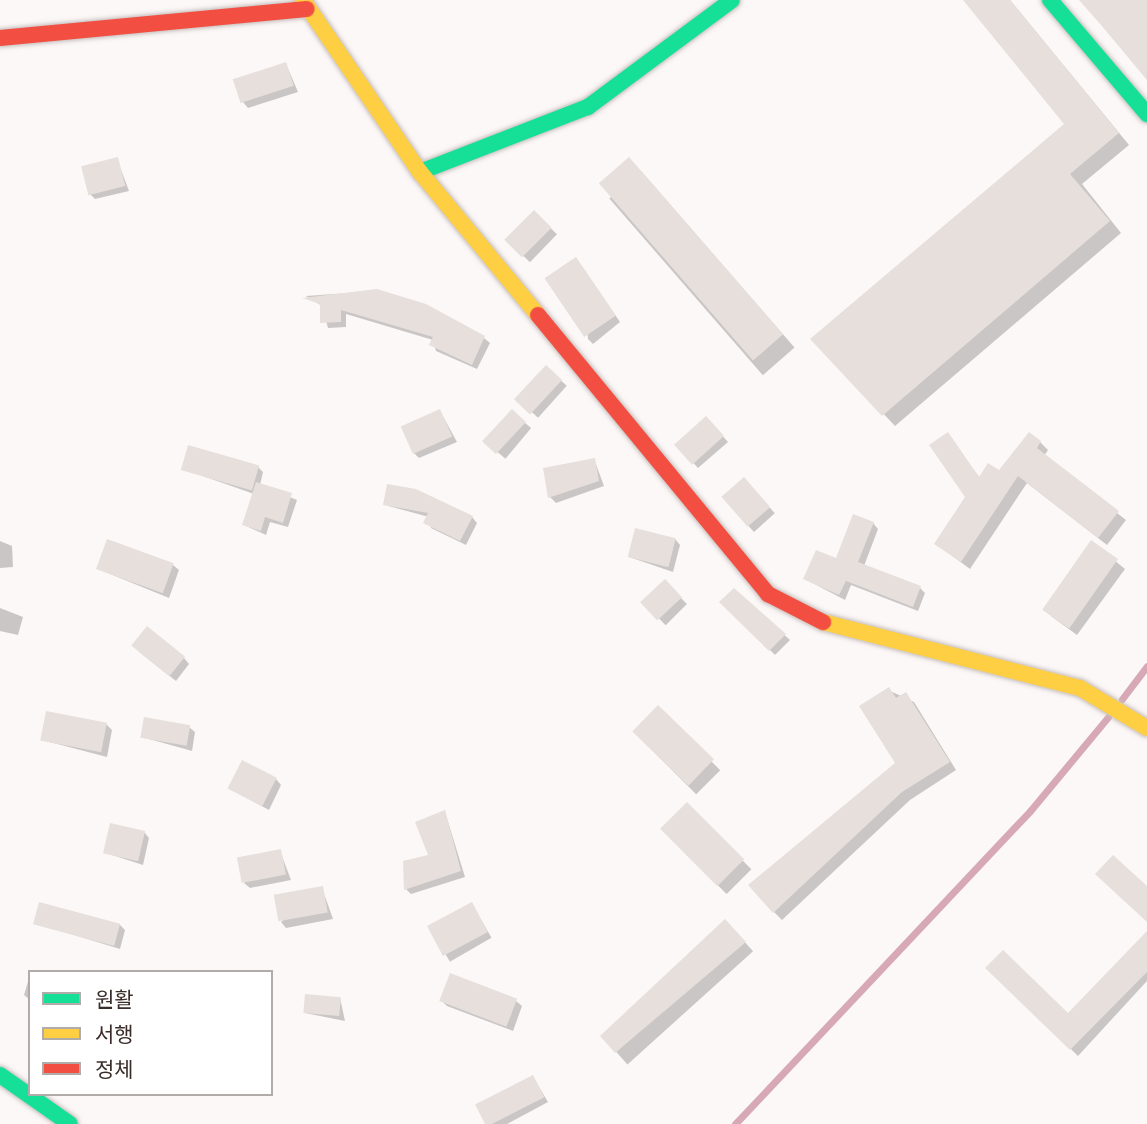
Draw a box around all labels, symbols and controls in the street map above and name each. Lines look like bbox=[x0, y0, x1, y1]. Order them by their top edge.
legend bbox=[28, 970, 273, 1096]
text: 원활 bbox=[95, 985, 134, 1015]
text: 서행 bbox=[95, 1020, 134, 1050]
text: 정체 bbox=[95, 1055, 134, 1085]

